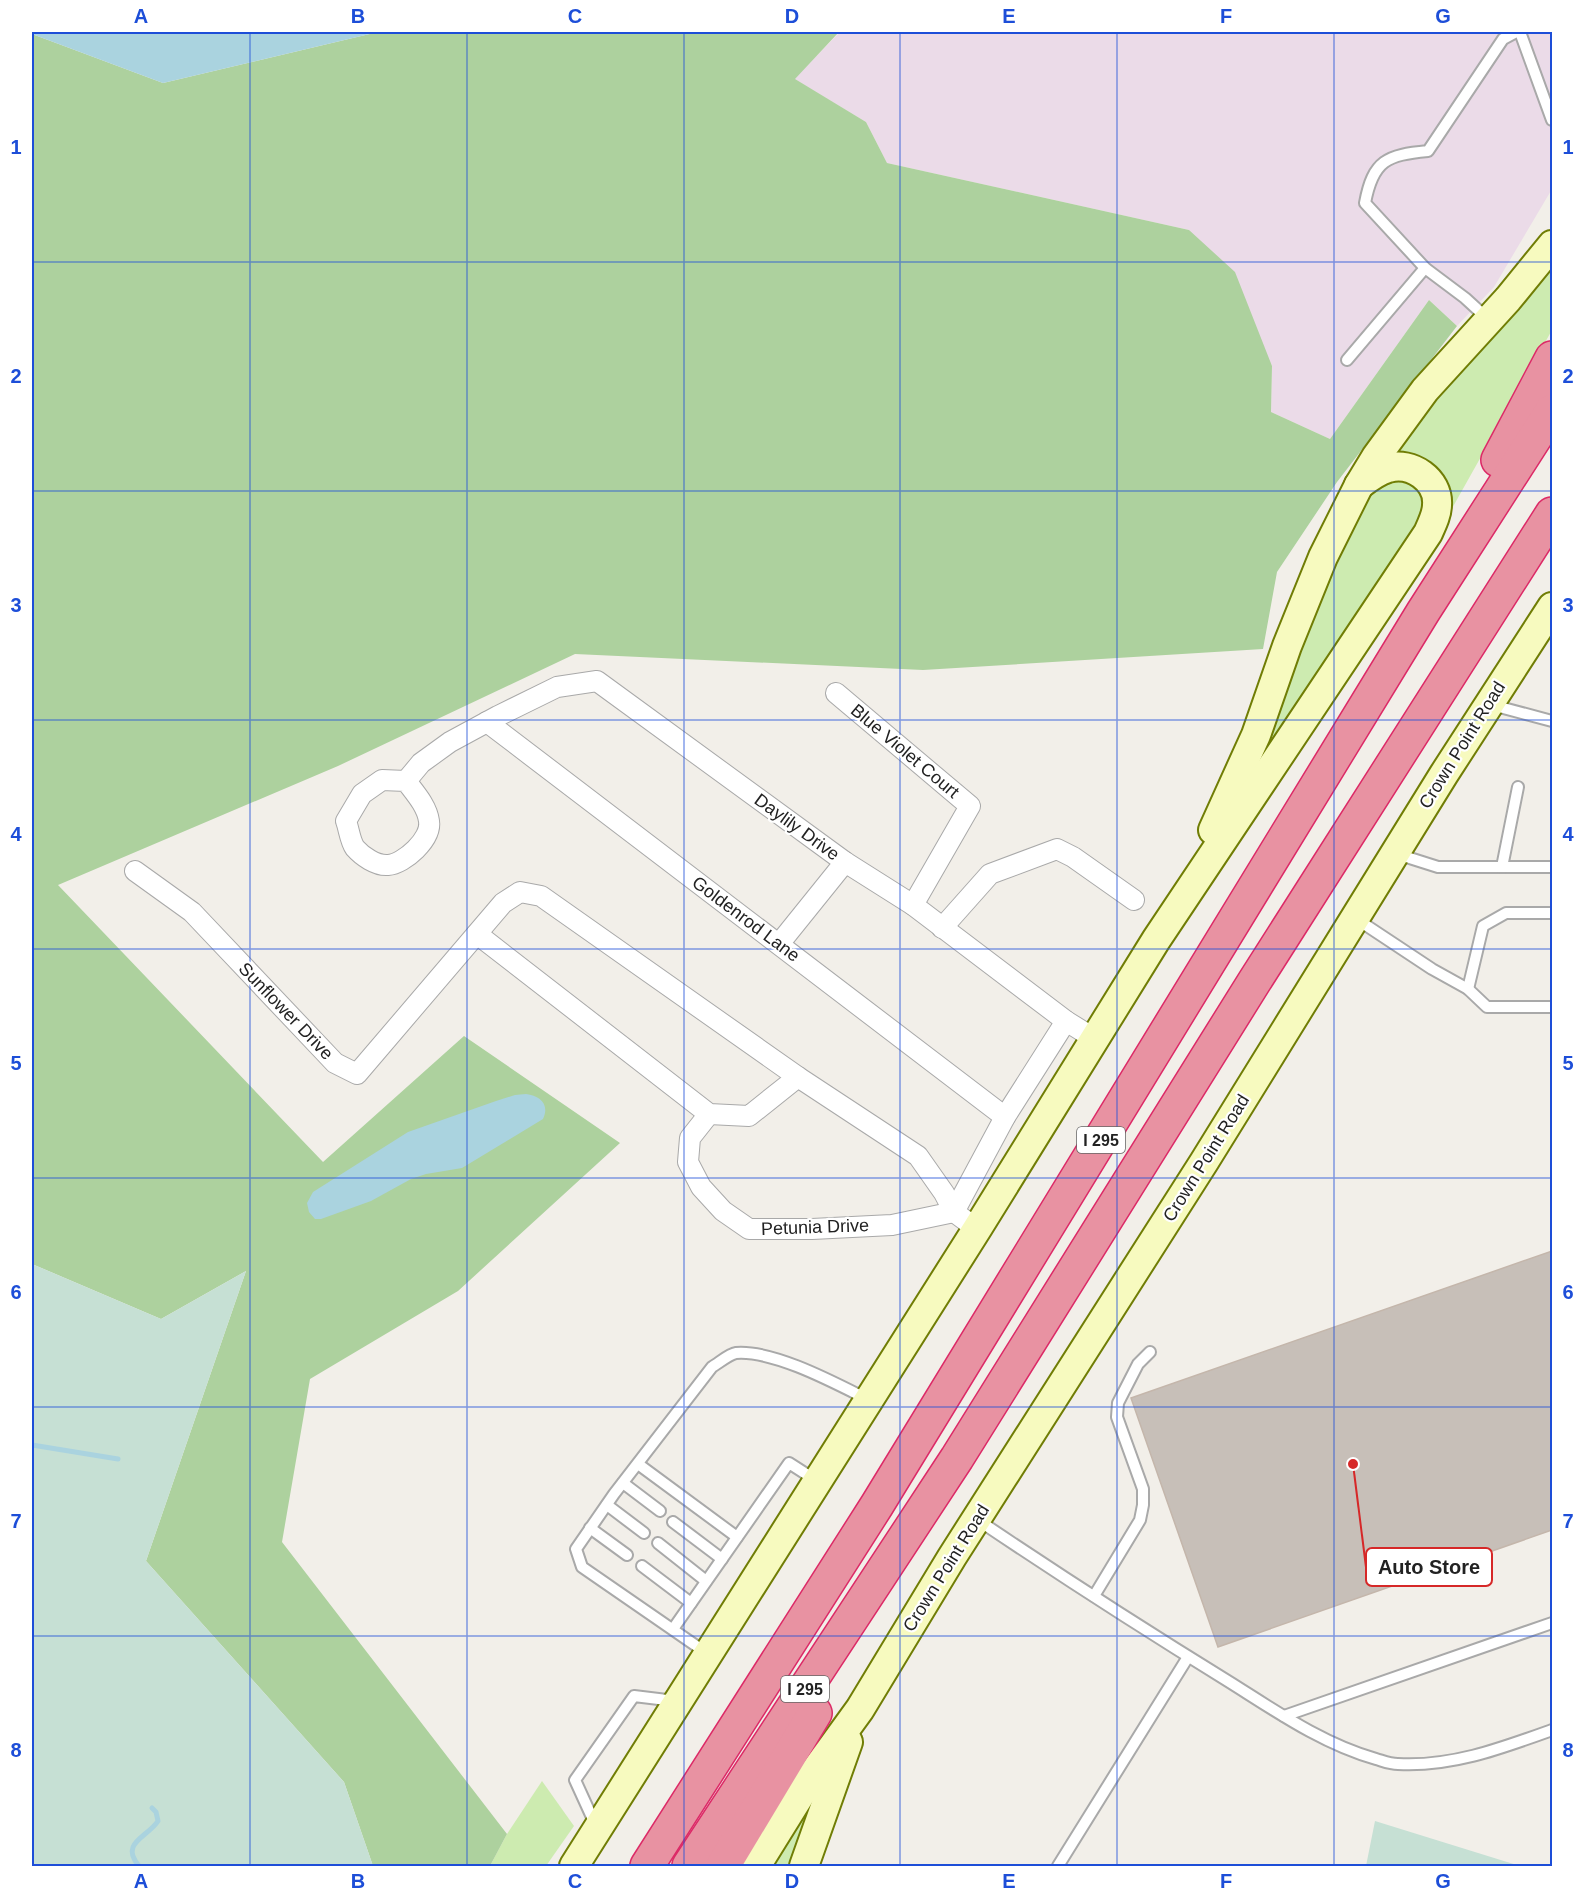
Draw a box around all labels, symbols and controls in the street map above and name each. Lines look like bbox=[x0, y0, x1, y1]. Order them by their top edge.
text: A bbox=[134, 5, 148, 27]
text: B bbox=[351, 5, 365, 27]
text: C bbox=[568, 5, 582, 27]
text: D bbox=[785, 5, 799, 27]
text: E bbox=[1002, 5, 1016, 27]
text: F bbox=[1220, 5, 1232, 27]
text: G bbox=[1435, 5, 1451, 27]
text: 1 bbox=[10, 136, 22, 158]
text: 1 bbox=[1562, 136, 1574, 158]
text: 2 bbox=[10, 365, 22, 387]
text: 2 bbox=[1562, 365, 1574, 387]
text: 3 bbox=[10, 594, 22, 616]
text: 3 bbox=[1562, 594, 1574, 616]
street label: Crown Point Road bbox=[1415, 678, 1509, 812]
street label: Blue Violet Court bbox=[847, 700, 963, 802]
street label: Daylily Drive bbox=[751, 790, 843, 864]
text: 4 bbox=[10, 823, 22, 845]
text: 4 bbox=[1562, 823, 1574, 845]
street label: Goldenrod Lane bbox=[688, 872, 804, 966]
street label: Sunflower Drive bbox=[235, 958, 337, 1064]
text: 5 bbox=[10, 1052, 22, 1074]
text: 5 bbox=[1562, 1052, 1574, 1074]
street label: Crown Point Road bbox=[1159, 1091, 1253, 1225]
road number: I 295 bbox=[1077, 1127, 1125, 1153]
street label: Petunia Drive bbox=[761, 1215, 869, 1239]
text: 6 bbox=[10, 1281, 22, 1303]
text: 6 bbox=[1562, 1281, 1574, 1303]
street label: Crown Point Road bbox=[899, 1501, 993, 1635]
text: 7 bbox=[10, 1510, 22, 1532]
text: 7 bbox=[1562, 1510, 1574, 1532]
callout: Auto Store bbox=[1366, 1548, 1492, 1586]
text: Auto Store bbox=[1378, 1556, 1480, 1578]
road number: I 295 bbox=[781, 1676, 829, 1702]
text: 8 bbox=[10, 1739, 22, 1761]
text: 8 bbox=[1562, 1739, 1574, 1761]
text: A bbox=[134, 1870, 148, 1892]
text: B bbox=[351, 1870, 365, 1892]
text: C bbox=[568, 1870, 582, 1892]
text: D bbox=[785, 1870, 799, 1892]
text: E bbox=[1002, 1870, 1016, 1892]
text: F bbox=[1220, 1870, 1232, 1892]
text: G bbox=[1435, 1870, 1451, 1892]

